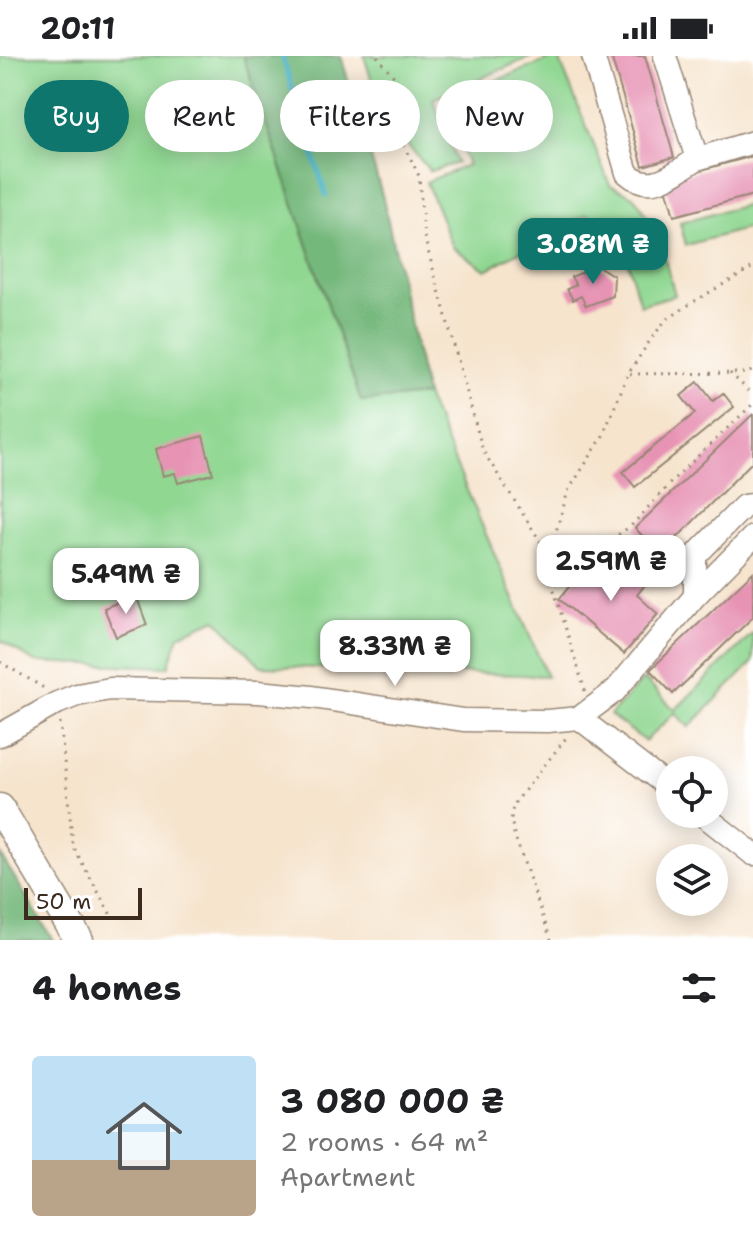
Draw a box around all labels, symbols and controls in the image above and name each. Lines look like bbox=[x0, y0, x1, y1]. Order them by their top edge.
text: 20:11 bbox=[40, 8, 115, 49]
chip: Buy bbox=[24, 80, 129, 152]
chip: Rent bbox=[145, 80, 264, 152]
chip: Filters bbox=[280, 80, 420, 152]
chip: New bbox=[436, 80, 553, 152]
pin: 3.08M ₴ bbox=[519, 218, 667, 286]
text: 3.08M ₴ bbox=[536, 226, 650, 261]
pin: 2.59M ₴ bbox=[537, 535, 685, 603]
text: 2.59M ₴ bbox=[555, 543, 667, 578]
pin: 5.49M ₴ bbox=[52, 548, 200, 616]
text: 5.49M ₴ bbox=[71, 556, 181, 591]
pin: 8.33M ₴ bbox=[321, 620, 469, 688]
text: 8.33M ₴ bbox=[338, 628, 452, 663]
map controls bbox=[656, 756, 728, 916]
button: locate bbox=[656, 756, 728, 828]
button: layers bbox=[656, 844, 728, 916]
scale bar bbox=[24, 884, 142, 920]
text: 50 m bbox=[36, 887, 91, 916]
text: 4 homes bbox=[32, 965, 181, 1011]
icon: filters bbox=[677, 966, 721, 1010]
text: 3 080 000 ₴ bbox=[280, 1078, 504, 1124]
icon: home bbox=[96, 1088, 192, 1184]
text: 2 rooms · 64 m² bbox=[280, 1124, 488, 1159]
text: Apartment bbox=[280, 1159, 416, 1194]

